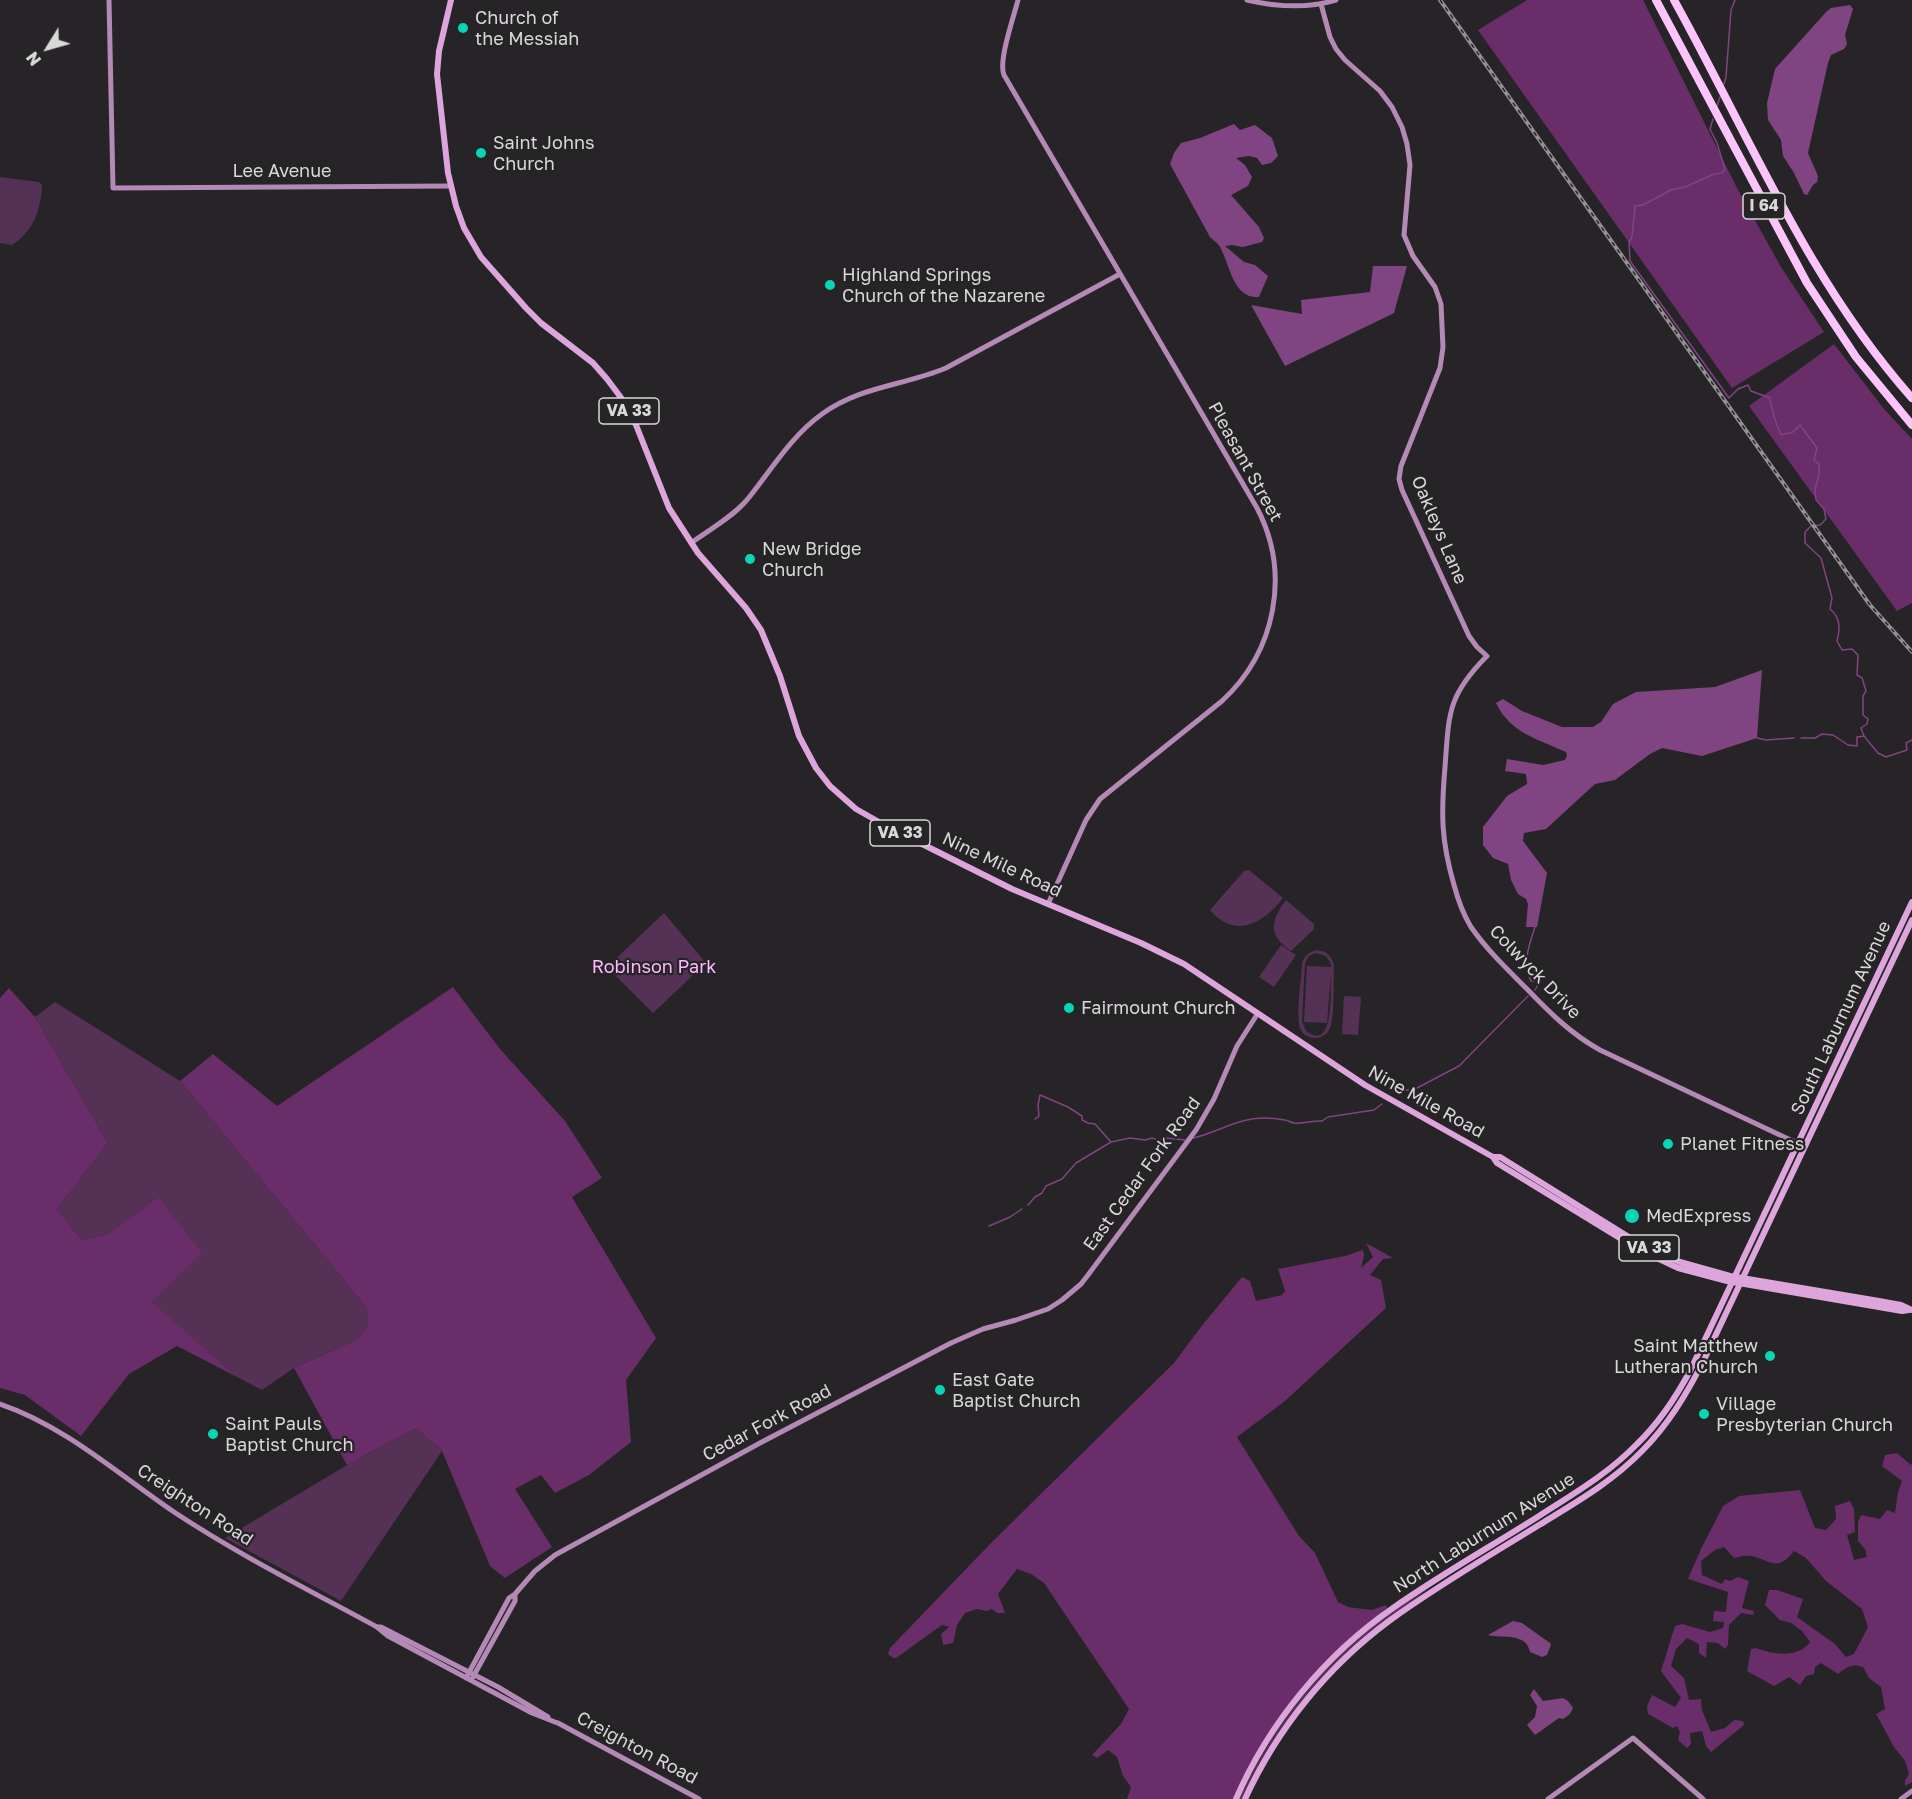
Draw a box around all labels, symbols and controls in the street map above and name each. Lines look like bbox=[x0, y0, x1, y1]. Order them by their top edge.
place label: Church of the Messiah bbox=[475, 7, 579, 50]
north arrow bbox=[18, 18, 78, 78]
marker: Church of the Messiah bbox=[456, 21, 470, 35]
text: N bbox=[22, 48, 45, 70]
place label: Saint Johns Church bbox=[493, 132, 595, 174]
marker: Saint Johns Church bbox=[474, 146, 488, 160]
street label: Lee Avenue bbox=[233, 160, 331, 182]
road number: I 64 bbox=[1743, 193, 1785, 219]
place label: Highland Springs Church of the Nazarene bbox=[842, 264, 1045, 306]
marker: Highland Springs Church of the Nazarene bbox=[823, 278, 837, 292]
road number: VA 33 bbox=[599, 398, 659, 424]
street label: Pleasant Street bbox=[1203, 398, 1287, 526]
street label: Oakleys Lane bbox=[1406, 473, 1472, 587]
place label: New Bridge Church bbox=[762, 538, 862, 580]
marker: New Bridge Church bbox=[743, 552, 757, 566]
road number: VA 33 bbox=[870, 820, 930, 846]
street label: Nine Mile Road bbox=[939, 828, 1065, 902]
street label: South Laburnum Avenue bbox=[1787, 918, 1895, 1118]
street label: Colwyck Drive bbox=[1485, 920, 1585, 1024]
park label: Robinson Park bbox=[592, 956, 716, 978]
place label: Fairmount Church bbox=[1081, 997, 1235, 1019]
marker: Fairmount Church bbox=[1062, 1001, 1076, 1015]
street label: Nine Mile Road bbox=[1364, 1061, 1488, 1143]
street label: East Cedar Fork Road bbox=[1079, 1093, 1205, 1255]
place label: Planet Fitness bbox=[1680, 1133, 1804, 1155]
marker: Planet Fitness bbox=[1661, 1137, 1675, 1151]
place label: MedExpress bbox=[1646, 1205, 1751, 1227]
marker: MedExpress bbox=[1623, 1207, 1641, 1225]
road number: VA 33 bbox=[1619, 1235, 1679, 1261]
place label: Saint Matthew Lutheran Church bbox=[1614, 1335, 1758, 1378]
marker: Saint Matthew Lutheran Church bbox=[1763, 1349, 1777, 1363]
place label: East Gate Baptist Church bbox=[952, 1369, 1080, 1412]
street label: Cedar Fork Road bbox=[699, 1380, 835, 1466]
marker: East Gate Baptist Church bbox=[933, 1383, 947, 1397]
place label: Village Presbyterian Church bbox=[1716, 1393, 1893, 1436]
marker: Village Presbyterian Church bbox=[1697, 1407, 1711, 1421]
place label: Saint Pauls Baptist Church bbox=[225, 1413, 353, 1456]
marker: Saint Pauls Baptist Church bbox=[206, 1427, 220, 1441]
street label: Creighton Road bbox=[133, 1459, 257, 1551]
street label: North Laburnum Avenue bbox=[1389, 1468, 1579, 1598]
street label: Creighton Road bbox=[573, 1707, 701, 1789]

